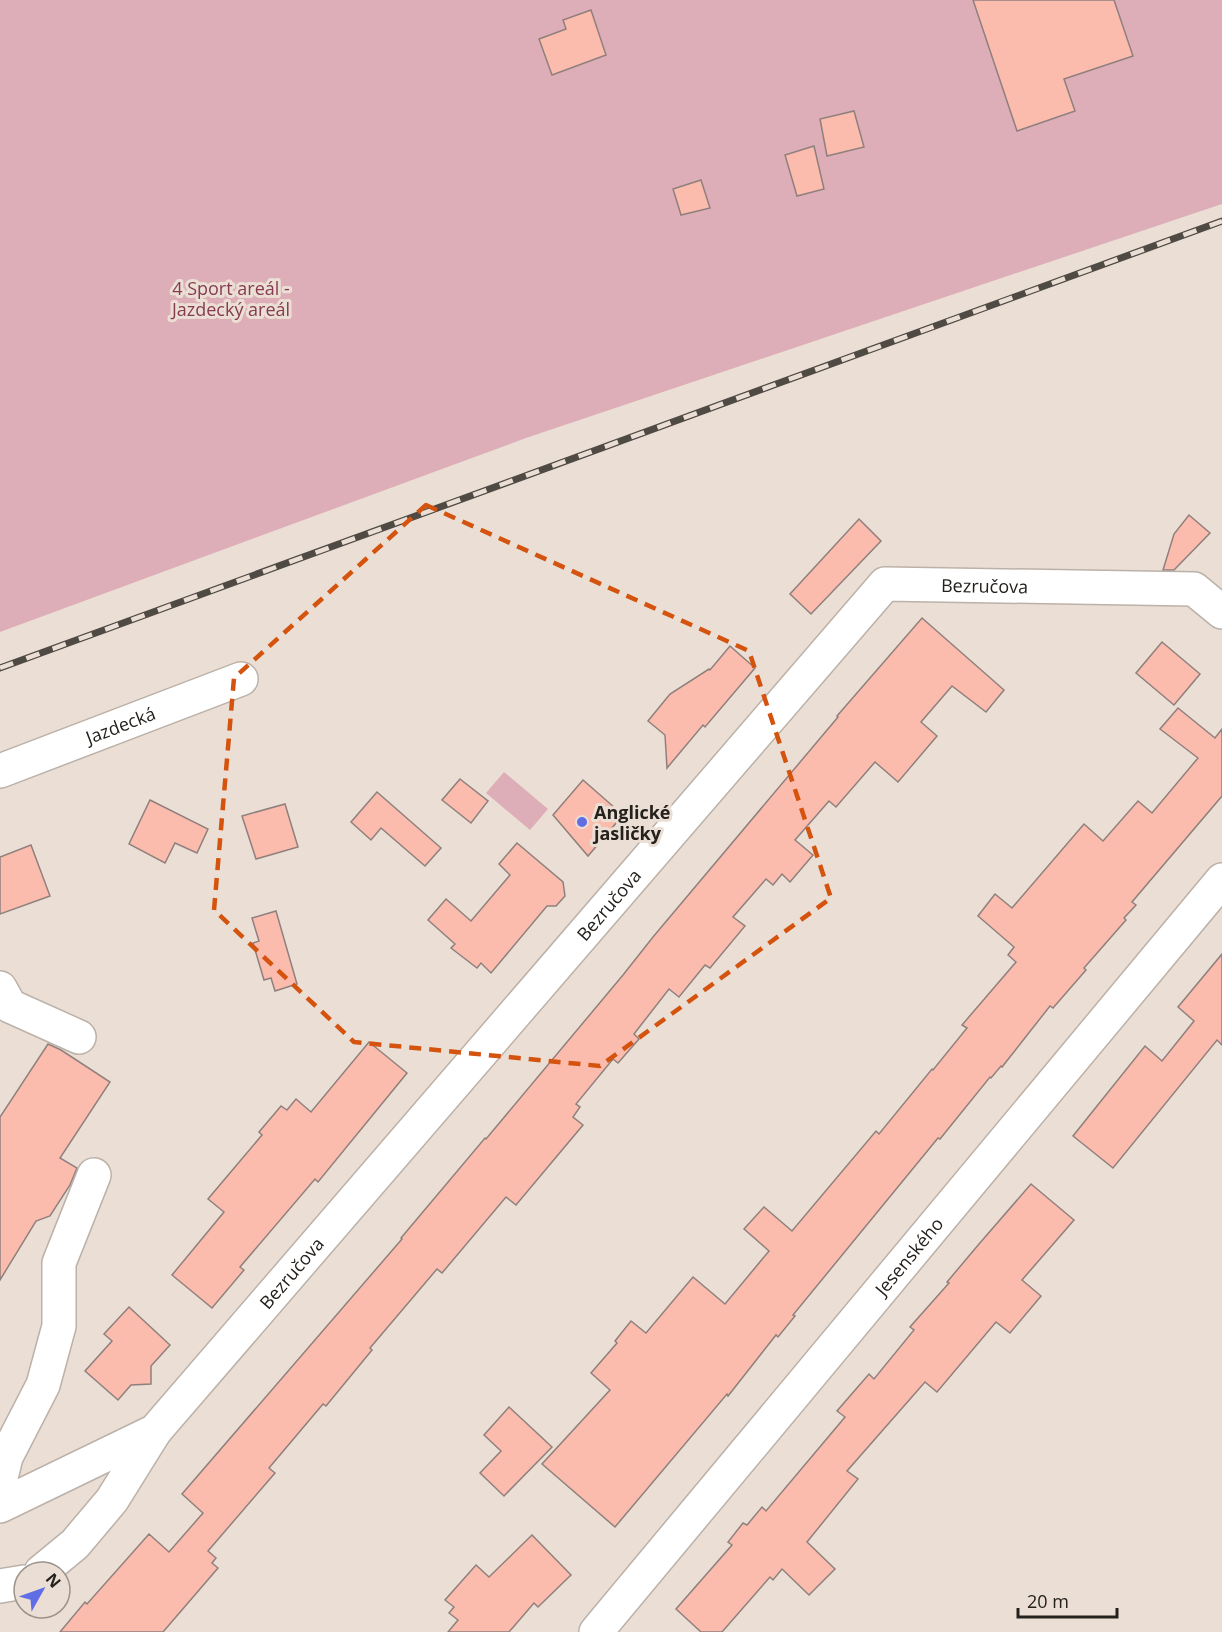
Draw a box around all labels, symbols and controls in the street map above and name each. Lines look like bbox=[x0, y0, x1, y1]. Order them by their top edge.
park label: 4 Sport areál - Jazdecký areál bbox=[170, 276, 290, 321]
street label: Bezručova bbox=[941, 573, 1028, 598]
street label: Jazdecká bbox=[80, 701, 159, 750]
place label: Anglické jasličky bbox=[592, 800, 670, 845]
marker: Anglické jasličky bbox=[575, 815, 589, 829]
street label: Bezručova bbox=[571, 864, 646, 946]
street label: Jesenského bbox=[868, 1212, 948, 1302]
street label: Bezručova bbox=[254, 1232, 329, 1314]
north arrow bbox=[12, 1560, 72, 1620]
text: N bbox=[41, 1568, 66, 1592]
scale bar bbox=[1018, 1581, 1117, 1619]
text: 20 m bbox=[1027, 1589, 1069, 1613]

